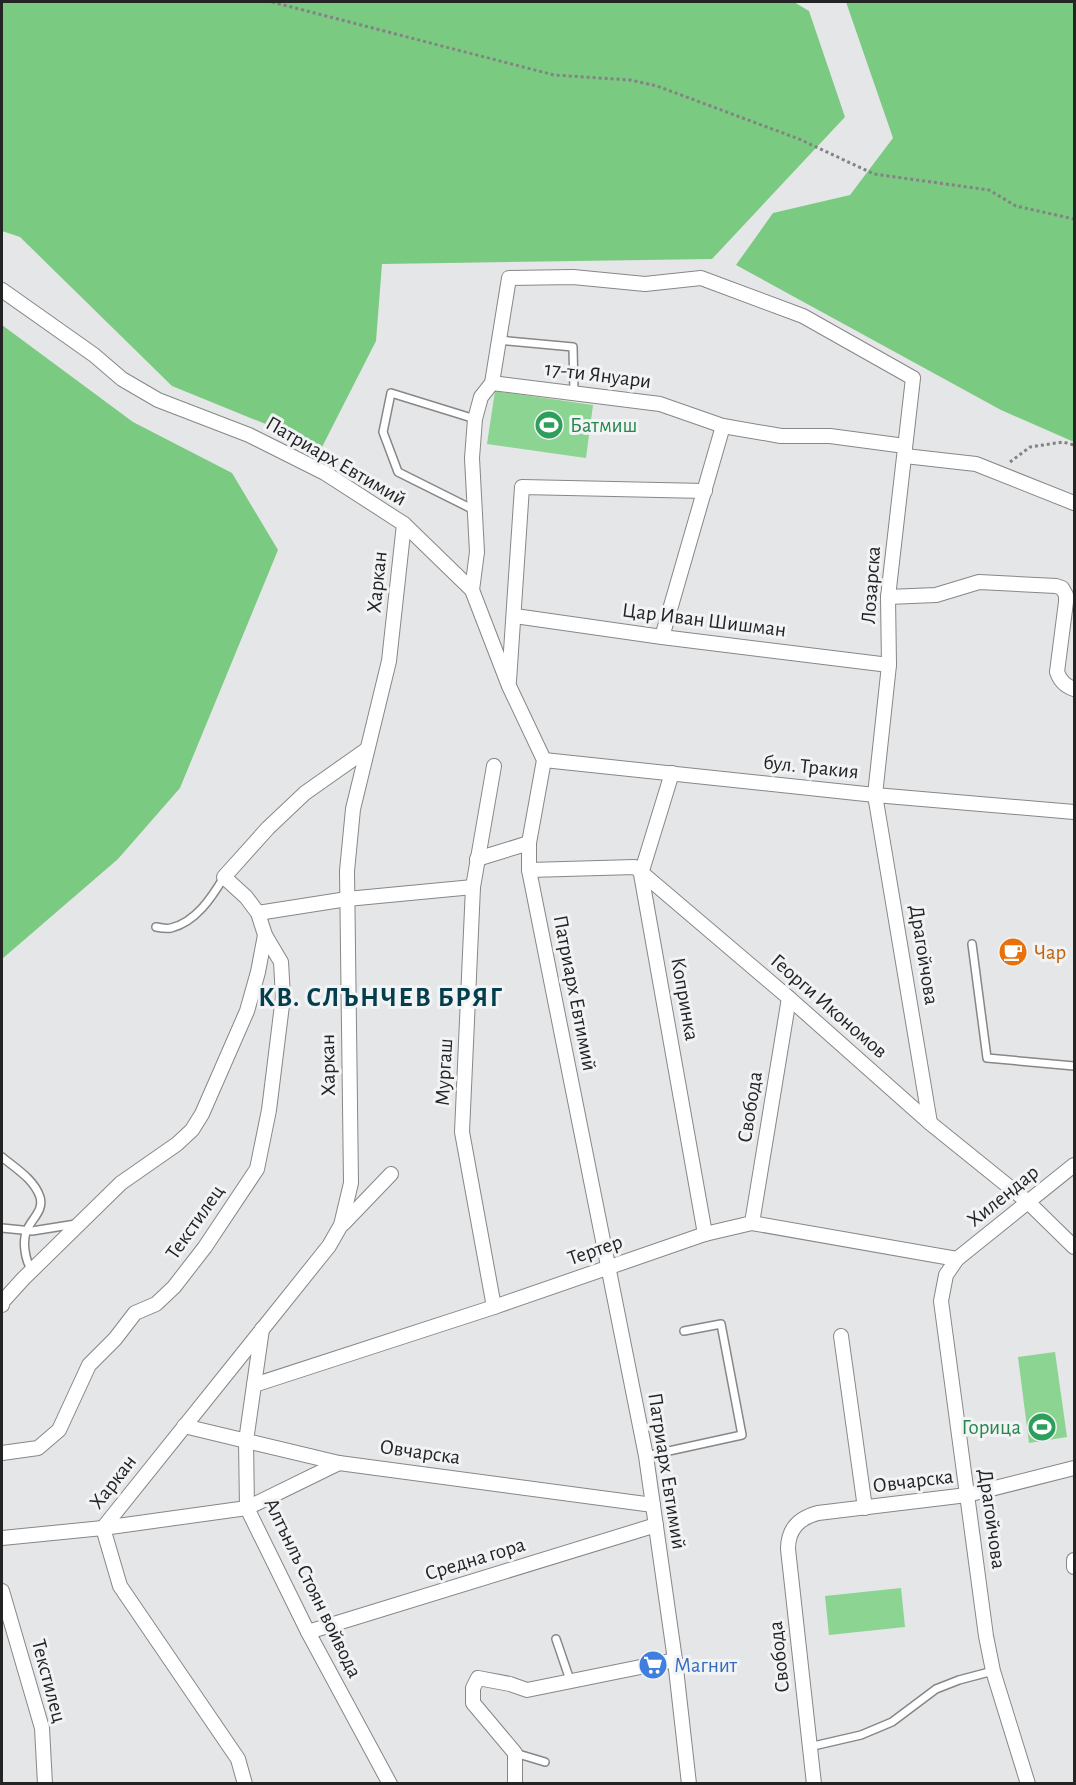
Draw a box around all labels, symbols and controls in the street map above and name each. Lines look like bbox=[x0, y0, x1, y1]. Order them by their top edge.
street label: 17-ти Януари bbox=[544, 358, 652, 392]
sports icon: Батмиш bbox=[533, 409, 565, 441]
street label: Патриарх Евтимий bbox=[262, 412, 410, 510]
place label: Батмиш bbox=[570, 415, 637, 436]
street label: Лозарска bbox=[858, 545, 884, 625]
street label: Харкан bbox=[363, 550, 391, 614]
street label: Цар Иван Шишман bbox=[621, 600, 787, 640]
street label: бул. Тракия bbox=[762, 752, 860, 782]
street label: Драгойчова bbox=[906, 904, 942, 1007]
street label: Патриарх Евтимий bbox=[550, 913, 600, 1073]
cafe icon: Чар bbox=[997, 936, 1029, 968]
place label: Чар bbox=[1034, 942, 1066, 963]
street label: Георги Икономов bbox=[767, 950, 891, 1062]
street label: Копринка bbox=[667, 956, 703, 1043]
district label: КВ. СЛЪНЧЕВ БРЯГ bbox=[258, 984, 504, 1011]
street label: Харкан bbox=[317, 1034, 339, 1096]
street label: Мургаш bbox=[432, 1038, 456, 1106]
street label: Свобода bbox=[734, 1069, 766, 1144]
street label: Хилендар bbox=[963, 1161, 1043, 1231]
street label: Текстилец bbox=[162, 1181, 228, 1263]
street label: Тертер bbox=[565, 1231, 625, 1269]
street label: Патриарх Евтимий bbox=[644, 1391, 690, 1551]
sports icon: Горица bbox=[1026, 1411, 1058, 1443]
place label: Горица bbox=[961, 1417, 1021, 1438]
street label: Овчарска bbox=[378, 1436, 462, 1468]
street label: Харкан bbox=[86, 1451, 140, 1513]
street label: Овчарска bbox=[872, 1466, 955, 1496]
street label: Драгойчова bbox=[975, 1468, 1009, 1571]
street label: Алтънлъ Стоян войвода bbox=[260, 1495, 366, 1681]
street label: Средна гора bbox=[422, 1534, 528, 1584]
street label: Свобода bbox=[765, 1620, 793, 1694]
street label: Текстилец bbox=[28, 1637, 70, 1725]
supermarket icon: Магнит bbox=[637, 1649, 669, 1681]
place label: Магнит bbox=[674, 1655, 738, 1676]

